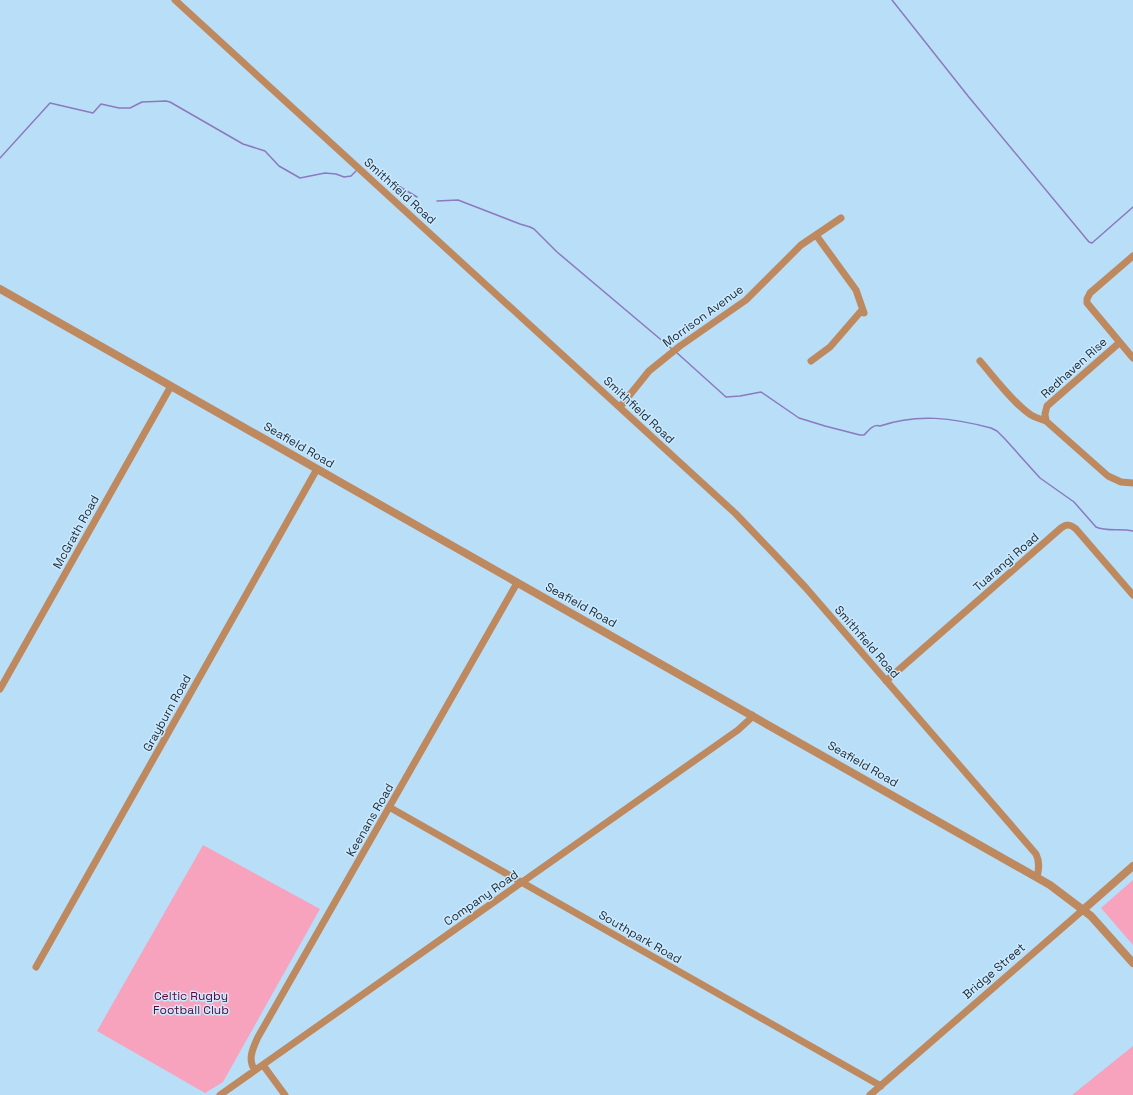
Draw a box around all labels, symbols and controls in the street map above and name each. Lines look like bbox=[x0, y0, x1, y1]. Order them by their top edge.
street label: Smithfield Road bbox=[361, 154, 439, 228]
street label: Morrison Avenue bbox=[659, 281, 747, 351]
street label: Redhaven Rise bbox=[1037, 334, 1111, 402]
street label: Smithfield Road bbox=[600, 373, 678, 447]
street label: Seafield Road bbox=[261, 418, 337, 472]
street label: McGrath Road bbox=[49, 492, 103, 572]
street label: Tuarangi Road bbox=[970, 529, 1042, 595]
street label: Seafield Road bbox=[542, 579, 620, 631]
street label: Smithfield Road bbox=[831, 602, 903, 682]
street label: Grayburn Road bbox=[139, 672, 195, 754]
street label: Seafield Road bbox=[825, 737, 901, 791]
street label: Keenans Road bbox=[343, 781, 397, 859]
street label: Company Road bbox=[441, 866, 521, 930]
street label: Southpark Road bbox=[596, 907, 684, 967]
street label: Bridge Street bbox=[959, 939, 1029, 1003]
park label: Celtic Rugby Football Club bbox=[153, 988, 229, 1018]

